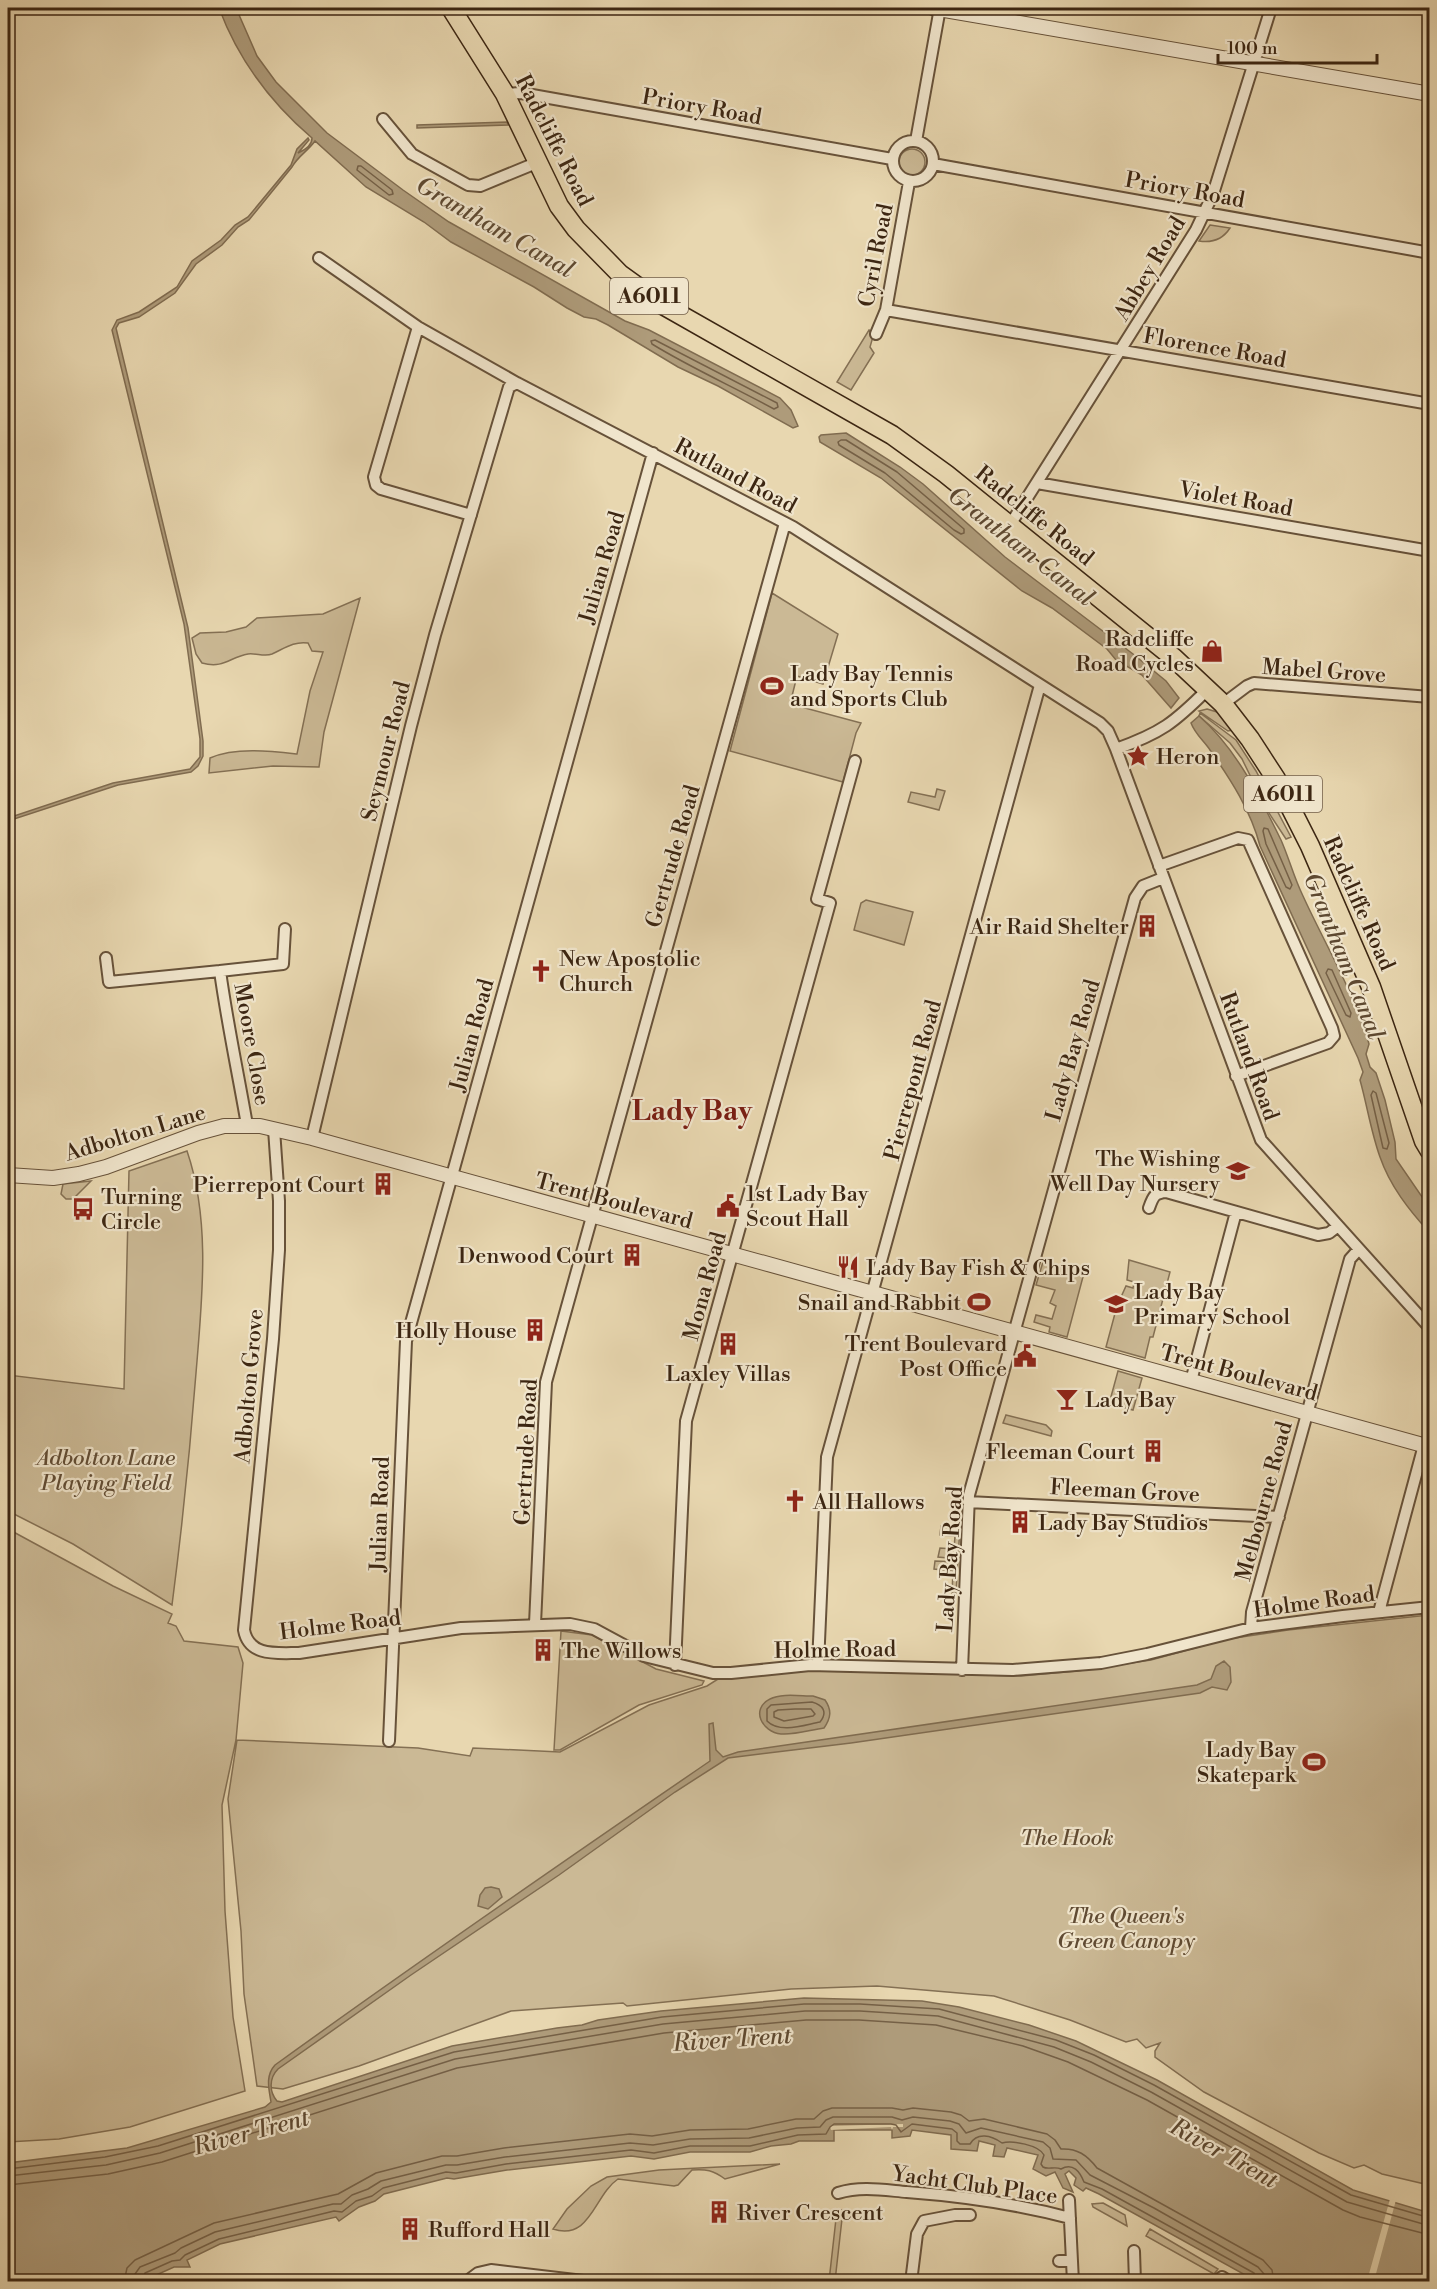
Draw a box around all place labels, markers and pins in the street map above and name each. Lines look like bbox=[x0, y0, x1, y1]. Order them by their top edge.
place label: Radcliffe Road Cycles bbox=[1075, 626, 1194, 678]
shop icon: Radcliffe Road Cycles bbox=[1199, 638, 1225, 664]
place label: Lady Bay Tennis and Sports Club bbox=[790, 661, 953, 713]
sports icon: Lady Bay Tennis and Sports Club bbox=[759, 673, 785, 699]
place icon: Heron bbox=[1125, 743, 1151, 769]
place label: Heron bbox=[1156, 744, 1219, 771]
building icon: Air Raid Shelter bbox=[1134, 913, 1160, 939]
place label: Air Raid Shelter bbox=[969, 914, 1129, 941]
place label: New Apostolic Church bbox=[559, 946, 701, 998]
church icon: New Apostolic Church bbox=[528, 958, 554, 984]
place label: The Wishing Well Day Nursery bbox=[1049, 1146, 1221, 1198]
school or university icon: The Wishing Well Day Nursery bbox=[1225, 1158, 1251, 1184]
building icon: Pierrepont Court bbox=[370, 1171, 396, 1197]
place label: Pierrepont Court bbox=[193, 1172, 365, 1199]
place label: 1st Lady Bay Scout Hall bbox=[746, 1181, 869, 1233]
place label: Turning Circle bbox=[101, 1184, 183, 1236]
public building icon: 1st Lady Bay Scout Hall bbox=[715, 1193, 741, 1219]
bus stop icon: Turning Circle bbox=[70, 1196, 96, 1222]
building icon: Denwood Court bbox=[619, 1242, 645, 1268]
place label: Denwood Court bbox=[458, 1243, 614, 1270]
restaurant icon: Lady Bay Fish & Chips bbox=[835, 1254, 861, 1280]
place label: Lady Bay Fish & Chips bbox=[866, 1255, 1090, 1282]
place label: Lady Bay Primary School bbox=[1134, 1279, 1291, 1331]
sports icon: Snail and Rabbit bbox=[966, 1289, 992, 1315]
place label: Snail and Rabbit bbox=[798, 1290, 961, 1317]
school or university icon: Lady Bay Primary School bbox=[1103, 1291, 1129, 1317]
building icon: Holly House bbox=[522, 1317, 548, 1343]
place label: Holly House bbox=[395, 1318, 517, 1345]
building icon: Laxley Villas bbox=[715, 1331, 741, 1357]
place label: Trent Boulevard Post Office bbox=[845, 1331, 1008, 1383]
public building icon: Trent Boulevard Post Office bbox=[1012, 1343, 1038, 1369]
place label: Laxley Villas bbox=[665, 1361, 791, 1388]
bar icon: Lady Bay bbox=[1054, 1386, 1080, 1412]
place label: Lady Bay bbox=[1085, 1387, 1176, 1414]
building icon: Fleeman Court bbox=[1140, 1438, 1166, 1464]
place label: Fleeman Court bbox=[986, 1439, 1135, 1466]
church icon: All Hallows bbox=[782, 1488, 808, 1514]
place label: All Hallows bbox=[812, 1489, 925, 1516]
building icon: Lady Bay Studios bbox=[1007, 1509, 1033, 1535]
place label: Lady Bay Studios bbox=[1038, 1510, 1208, 1537]
building icon: The Willows bbox=[530, 1637, 556, 1663]
place label: The Willows bbox=[561, 1638, 681, 1665]
place label: Lady Bay Skatepark bbox=[1197, 1737, 1298, 1789]
sports icon: Lady Bay Skatepark bbox=[1301, 1749, 1327, 1775]
building icon: River Crescent bbox=[706, 2199, 732, 2225]
place label: River Crescent bbox=[737, 2200, 884, 2227]
building icon: Rufford Hall bbox=[397, 2216, 423, 2242]
place label: Rufford Hall bbox=[428, 2217, 551, 2244]

